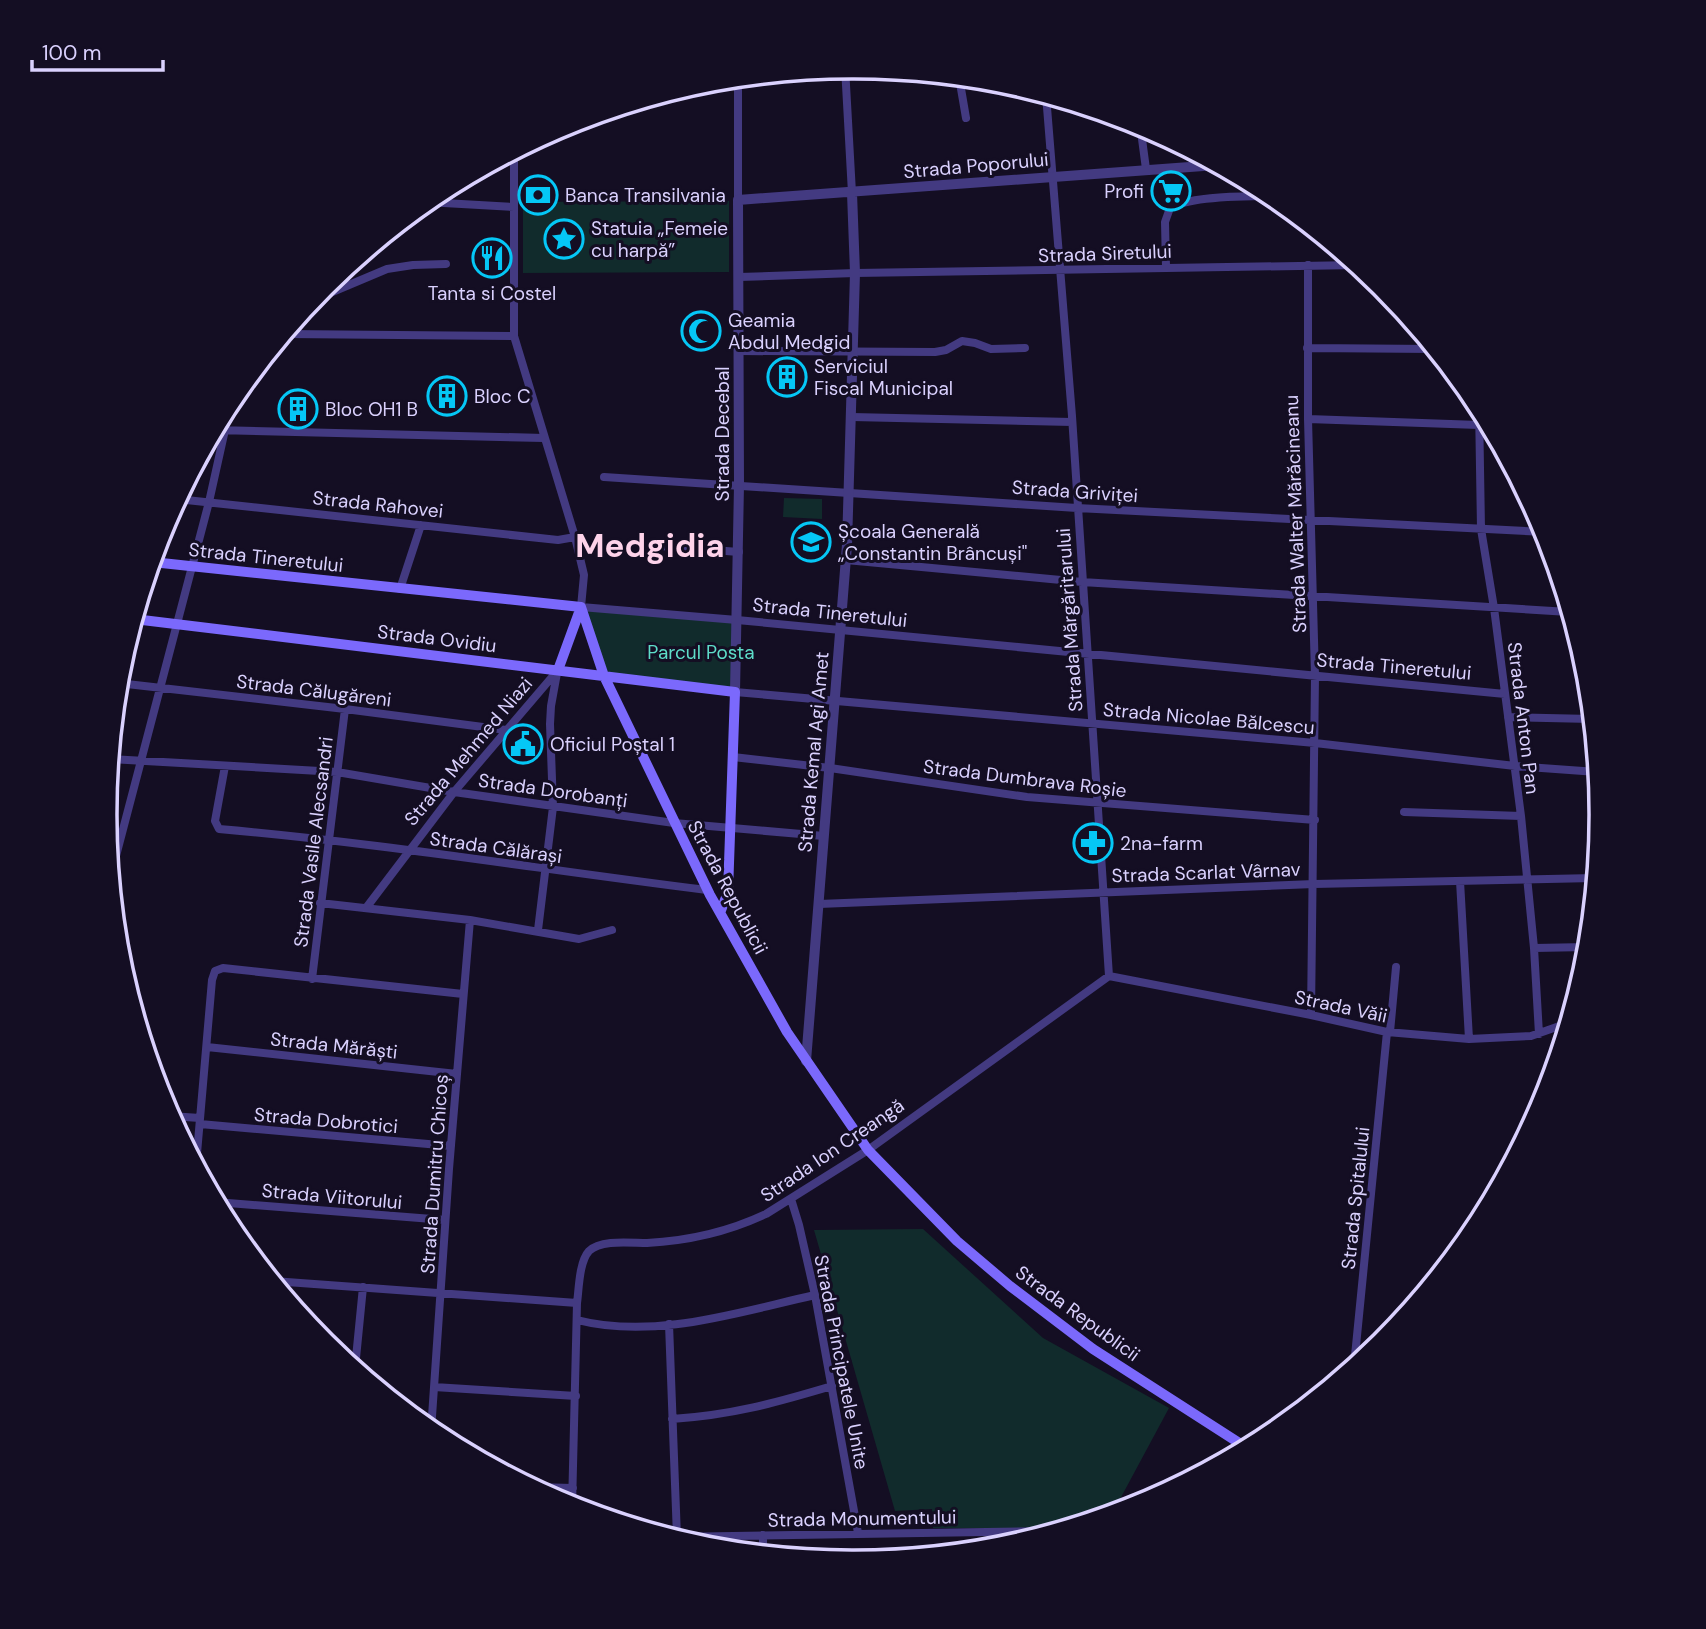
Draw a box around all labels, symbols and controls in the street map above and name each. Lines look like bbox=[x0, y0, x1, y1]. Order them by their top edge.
scale bar bbox=[32, 28, 163, 72]
text: 100 m bbox=[42, 39, 102, 67]
street label: Strada Poporului bbox=[902, 147, 1050, 184]
supermarket icon: Profi bbox=[1150, 170, 1192, 212]
bank icon: Banca Transilvania bbox=[517, 174, 559, 216]
place label: Profi bbox=[1104, 179, 1144, 204]
place label: Banca Transilvania bbox=[565, 183, 726, 208]
place label: Statuia „Femeie cu harpă” bbox=[591, 216, 728, 263]
place icon: Statuia „Femeie cu harpă” bbox=[543, 218, 585, 260]
restaurant icon: Tanta si Costel bbox=[471, 237, 513, 279]
street label: Strada Siretului bbox=[1038, 239, 1172, 268]
place label: Tanta si Costel bbox=[428, 281, 556, 306]
place label: Geamia Abdul Medgid bbox=[728, 308, 850, 355]
mosque icon: Geamia Abdul Medgid bbox=[680, 310, 722, 352]
place label: Serviciul Fiscal Municipal bbox=[814, 354, 953, 401]
building icon: Serviciul Fiscal Municipal bbox=[766, 356, 808, 398]
street label: Strada Decebal bbox=[710, 366, 735, 502]
building icon: Bloc C bbox=[426, 375, 468, 417]
place label: Bloc C bbox=[474, 384, 531, 409]
building icon: Bloc OH1 B bbox=[277, 388, 319, 430]
street label: Strada Walter Mărăcineanu bbox=[1279, 395, 1312, 633]
place label: Bloc OH1 B bbox=[325, 397, 418, 422]
street label: Strada Griviței bbox=[1011, 475, 1139, 508]
street label: Strada Rahovei bbox=[311, 485, 444, 524]
place label: Școala Generală „Constantin Brâncuși" bbox=[838, 519, 1027, 566]
school or university icon: Școala Generală „Constantin Brâncuși" bbox=[790, 521, 832, 563]
district label: Medgidia bbox=[575, 524, 725, 567]
street label: Strada Mărgăritarului bbox=[1051, 527, 1088, 713]
street label: Strada Tineretului bbox=[187, 537, 344, 578]
street label: Strada Tineretului bbox=[751, 592, 908, 633]
street label: Strada Ovidiu bbox=[376, 619, 498, 658]
park label: Parcul Posta bbox=[647, 640, 755, 665]
street label: Strada Anton Pan bbox=[1502, 641, 1545, 795]
street label: Strada Tineretului bbox=[1316, 647, 1472, 686]
street label: Strada Kemal Agi Amet bbox=[792, 651, 835, 853]
street label: Strada Călugăreni bbox=[235, 669, 393, 712]
street label: Strada Mehmed Niazi bbox=[399, 672, 538, 831]
street label: Strada Nicolae Bălcescu bbox=[1102, 697, 1316, 740]
public building icon: Oficiul Poștal 1 bbox=[502, 723, 544, 765]
place label: Oficiul Poștal 1 bbox=[550, 732, 675, 757]
street label: Strada Vasile Alecsandri bbox=[288, 735, 339, 949]
street label: Strada Dumbrava Roșie bbox=[922, 754, 1128, 803]
street label: Strada Dorobanți bbox=[477, 768, 629, 813]
street label: Strada Republicii bbox=[682, 816, 773, 958]
pharmacy icon: 2na-farm bbox=[1072, 822, 1114, 864]
street label: Strada Călărași bbox=[428, 826, 564, 869]
place label: 2na-farm bbox=[1120, 831, 1203, 856]
street label: Strada Scarlat Vârnav bbox=[1111, 857, 1301, 888]
street label: Strada Văii bbox=[1292, 984, 1390, 1029]
street label: Strada Mărăști bbox=[269, 1026, 399, 1065]
street label: Strada Dumitru Chicoș bbox=[415, 1074, 454, 1275]
street label: Strada Ion Creangă bbox=[756, 1093, 909, 1208]
street label: Strada Dobrotici bbox=[253, 1102, 399, 1139]
street label: Strada Spitalului bbox=[1336, 1126, 1375, 1271]
street label: Strada Viitorului bbox=[261, 1178, 403, 1215]
street label: Strada Principatele Unite bbox=[808, 1253, 875, 1471]
street label: Strada Republicii bbox=[1010, 1260, 1145, 1367]
street label: Strada Monumentului bbox=[767, 1504, 957, 1533]

